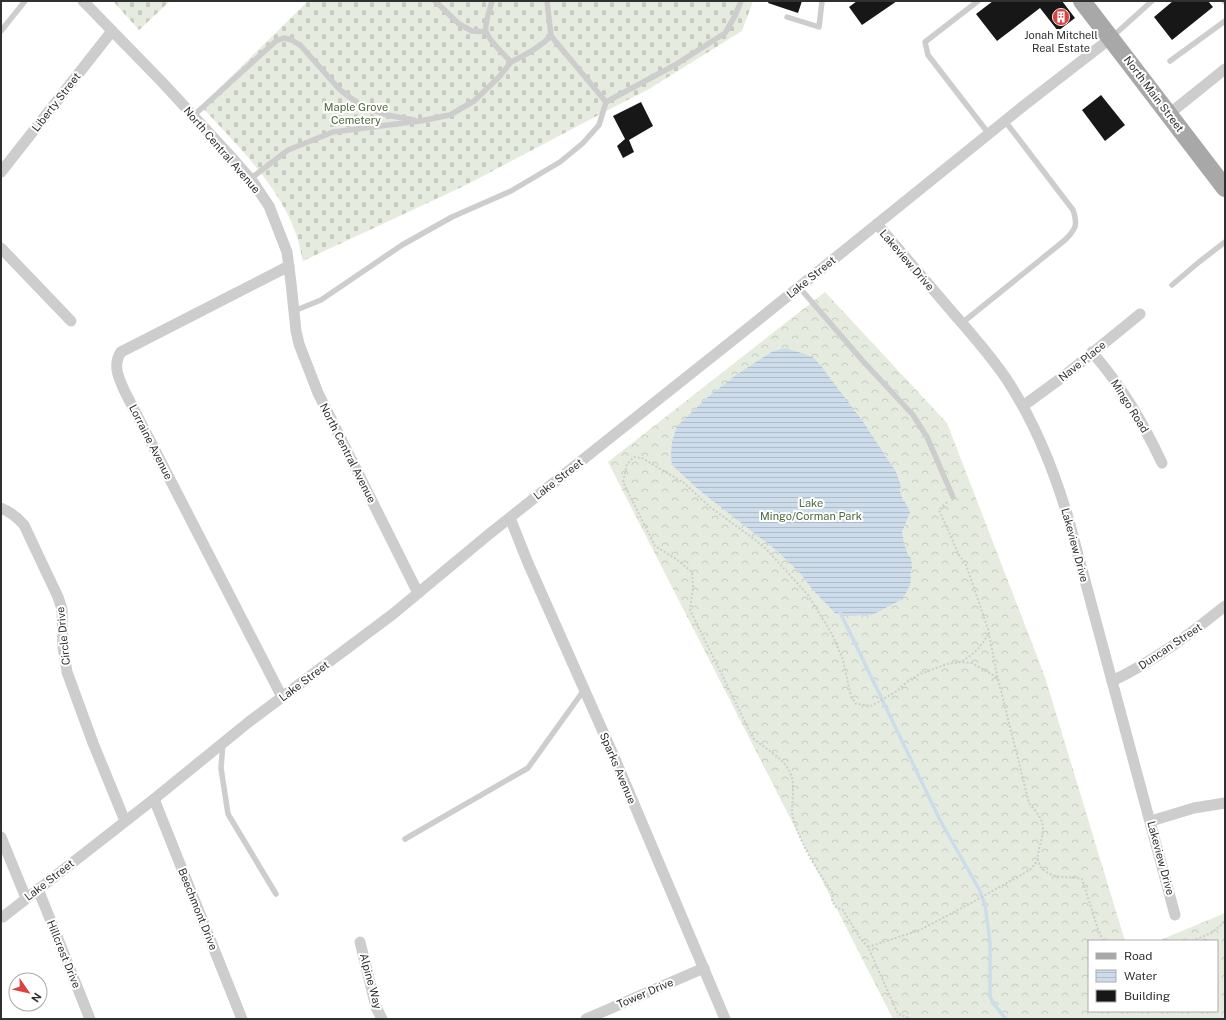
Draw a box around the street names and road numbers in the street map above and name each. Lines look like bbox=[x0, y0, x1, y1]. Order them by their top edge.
street label: North Main Street bbox=[1122, 54, 1186, 134]
street label: Liberty Street bbox=[29, 70, 83, 134]
street label: North Central Avenue bbox=[181, 105, 263, 195]
street label: Lakeview Drive bbox=[877, 227, 937, 293]
street label: Lake Street bbox=[784, 254, 838, 300]
street label: Nave Place bbox=[1056, 338, 1108, 384]
street label: Mingo Road bbox=[1109, 377, 1151, 435]
street label: North Central Avenue bbox=[318, 401, 378, 505]
street label: Lorraine Avenue bbox=[127, 402, 175, 482]
street label: Lake Street bbox=[531, 456, 585, 502]
street label: Lakeview Drive bbox=[1059, 507, 1091, 583]
street label: Circle Drive bbox=[54, 606, 72, 666]
street label: Duncan Street bbox=[1136, 620, 1204, 672]
street label: Lake Street bbox=[277, 658, 331, 704]
street label: Sparks Avenue bbox=[598, 731, 638, 805]
street label: Lakeview Drive bbox=[1145, 820, 1177, 896]
street label: Lake Street bbox=[22, 857, 76, 903]
street label: Beechmont Drive bbox=[176, 866, 220, 952]
street label: Hillcrest Drive bbox=[45, 918, 83, 990]
street label: Alpine Way bbox=[358, 952, 384, 1010]
street label: Tower Drive bbox=[615, 976, 675, 1010]

